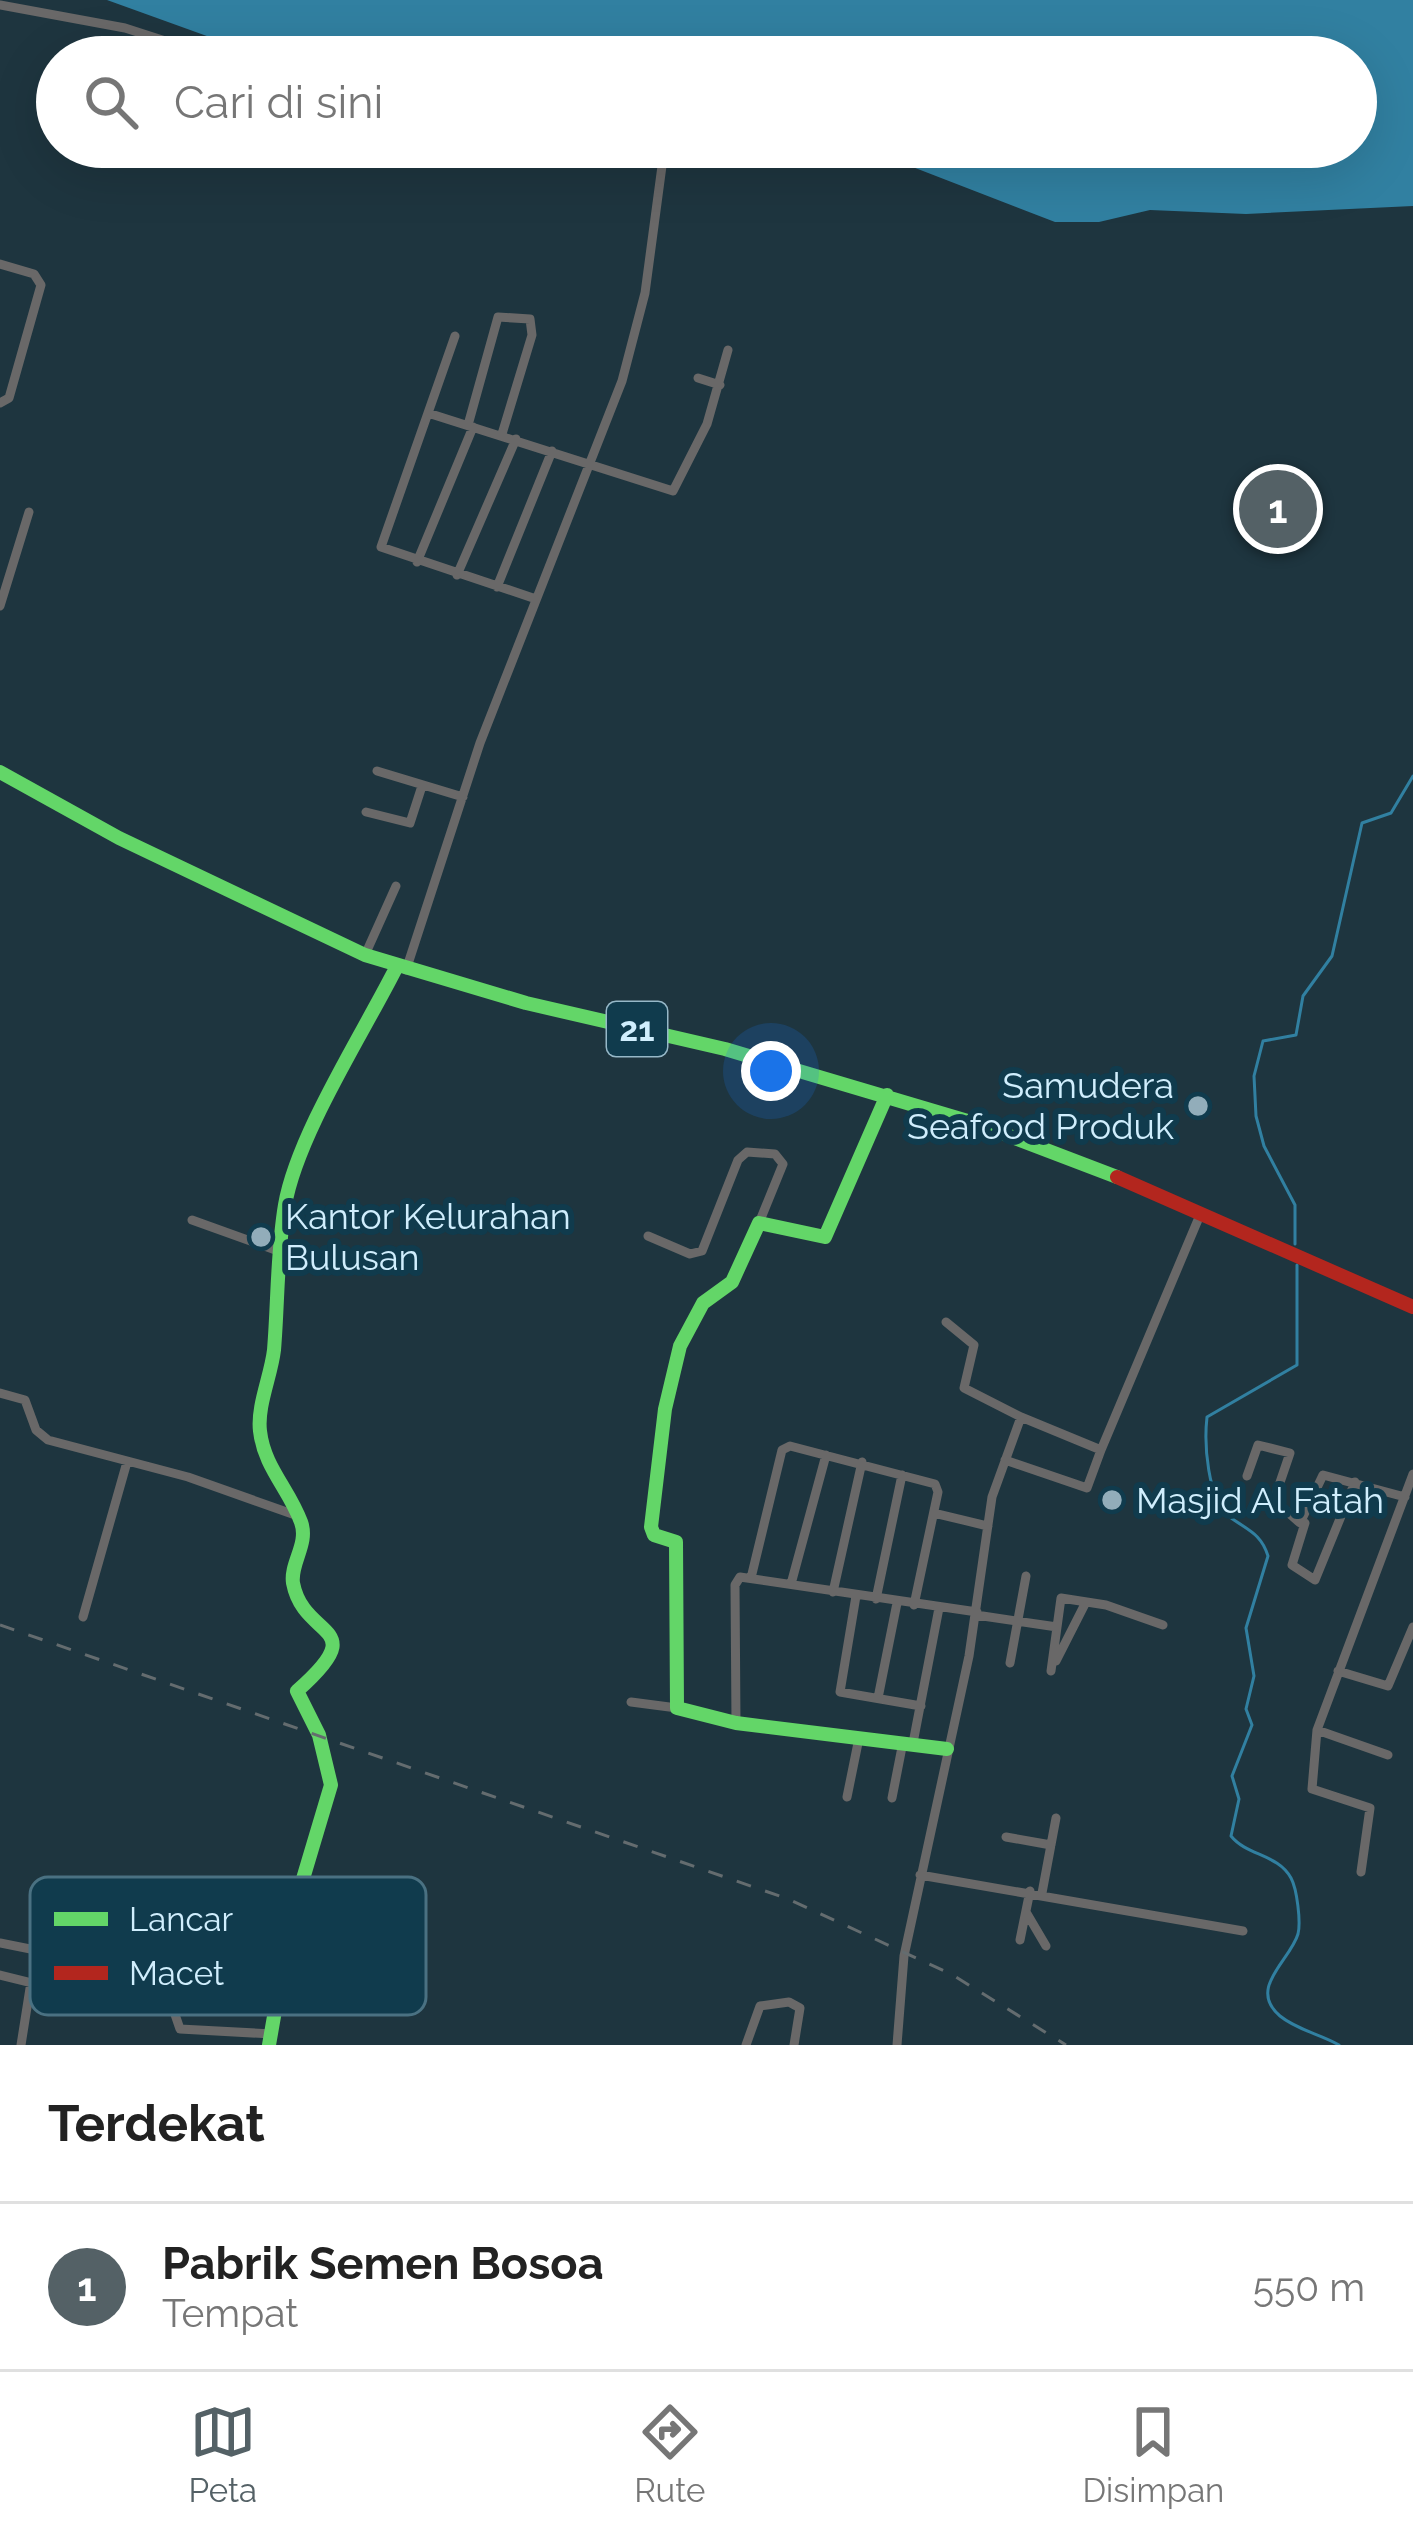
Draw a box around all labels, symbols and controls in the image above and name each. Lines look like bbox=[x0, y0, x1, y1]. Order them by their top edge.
search box bbox=[36, 36, 1377, 168]
icon: search bbox=[78, 69, 144, 135]
text: Cari di sini bbox=[174, 76, 383, 129]
pin: 1 bbox=[1239, 464, 1317, 554]
road number: 21 bbox=[607, 1002, 667, 1056]
your location bbox=[741, 1041, 801, 1101]
place label: Samudera Seafood Produk bbox=[907, 1064, 1174, 1147]
marker: Samudera Seafood Produk bbox=[1185, 1093, 1211, 1119]
place label: Kantor Kelurahan Bulusan bbox=[285, 1195, 571, 1278]
marker: Kantor Kelurahan Bulusan bbox=[248, 1224, 274, 1250]
place label: Masjid Al Fatah bbox=[1136, 1479, 1384, 1521]
marker: Masjid Al Fatah bbox=[1099, 1487, 1125, 1513]
legend bbox=[30, 1877, 426, 2015]
text: Lancar bbox=[129, 1900, 234, 1939]
text: Macet bbox=[129, 1954, 224, 1993]
text: Terdekat bbox=[48, 2093, 265, 2153]
text: Pabrik Semen Bosoa bbox=[162, 2237, 603, 2290]
text: 1 bbox=[77, 2264, 97, 2310]
text: 550 m bbox=[1253, 2264, 1365, 2310]
text: Tempat bbox=[162, 2290, 298, 2336]
tab: Peta bbox=[189, 2399, 257, 2510]
tab: Rute bbox=[634, 2399, 705, 2510]
tab: Disimpan bbox=[1083, 2399, 1224, 2510]

